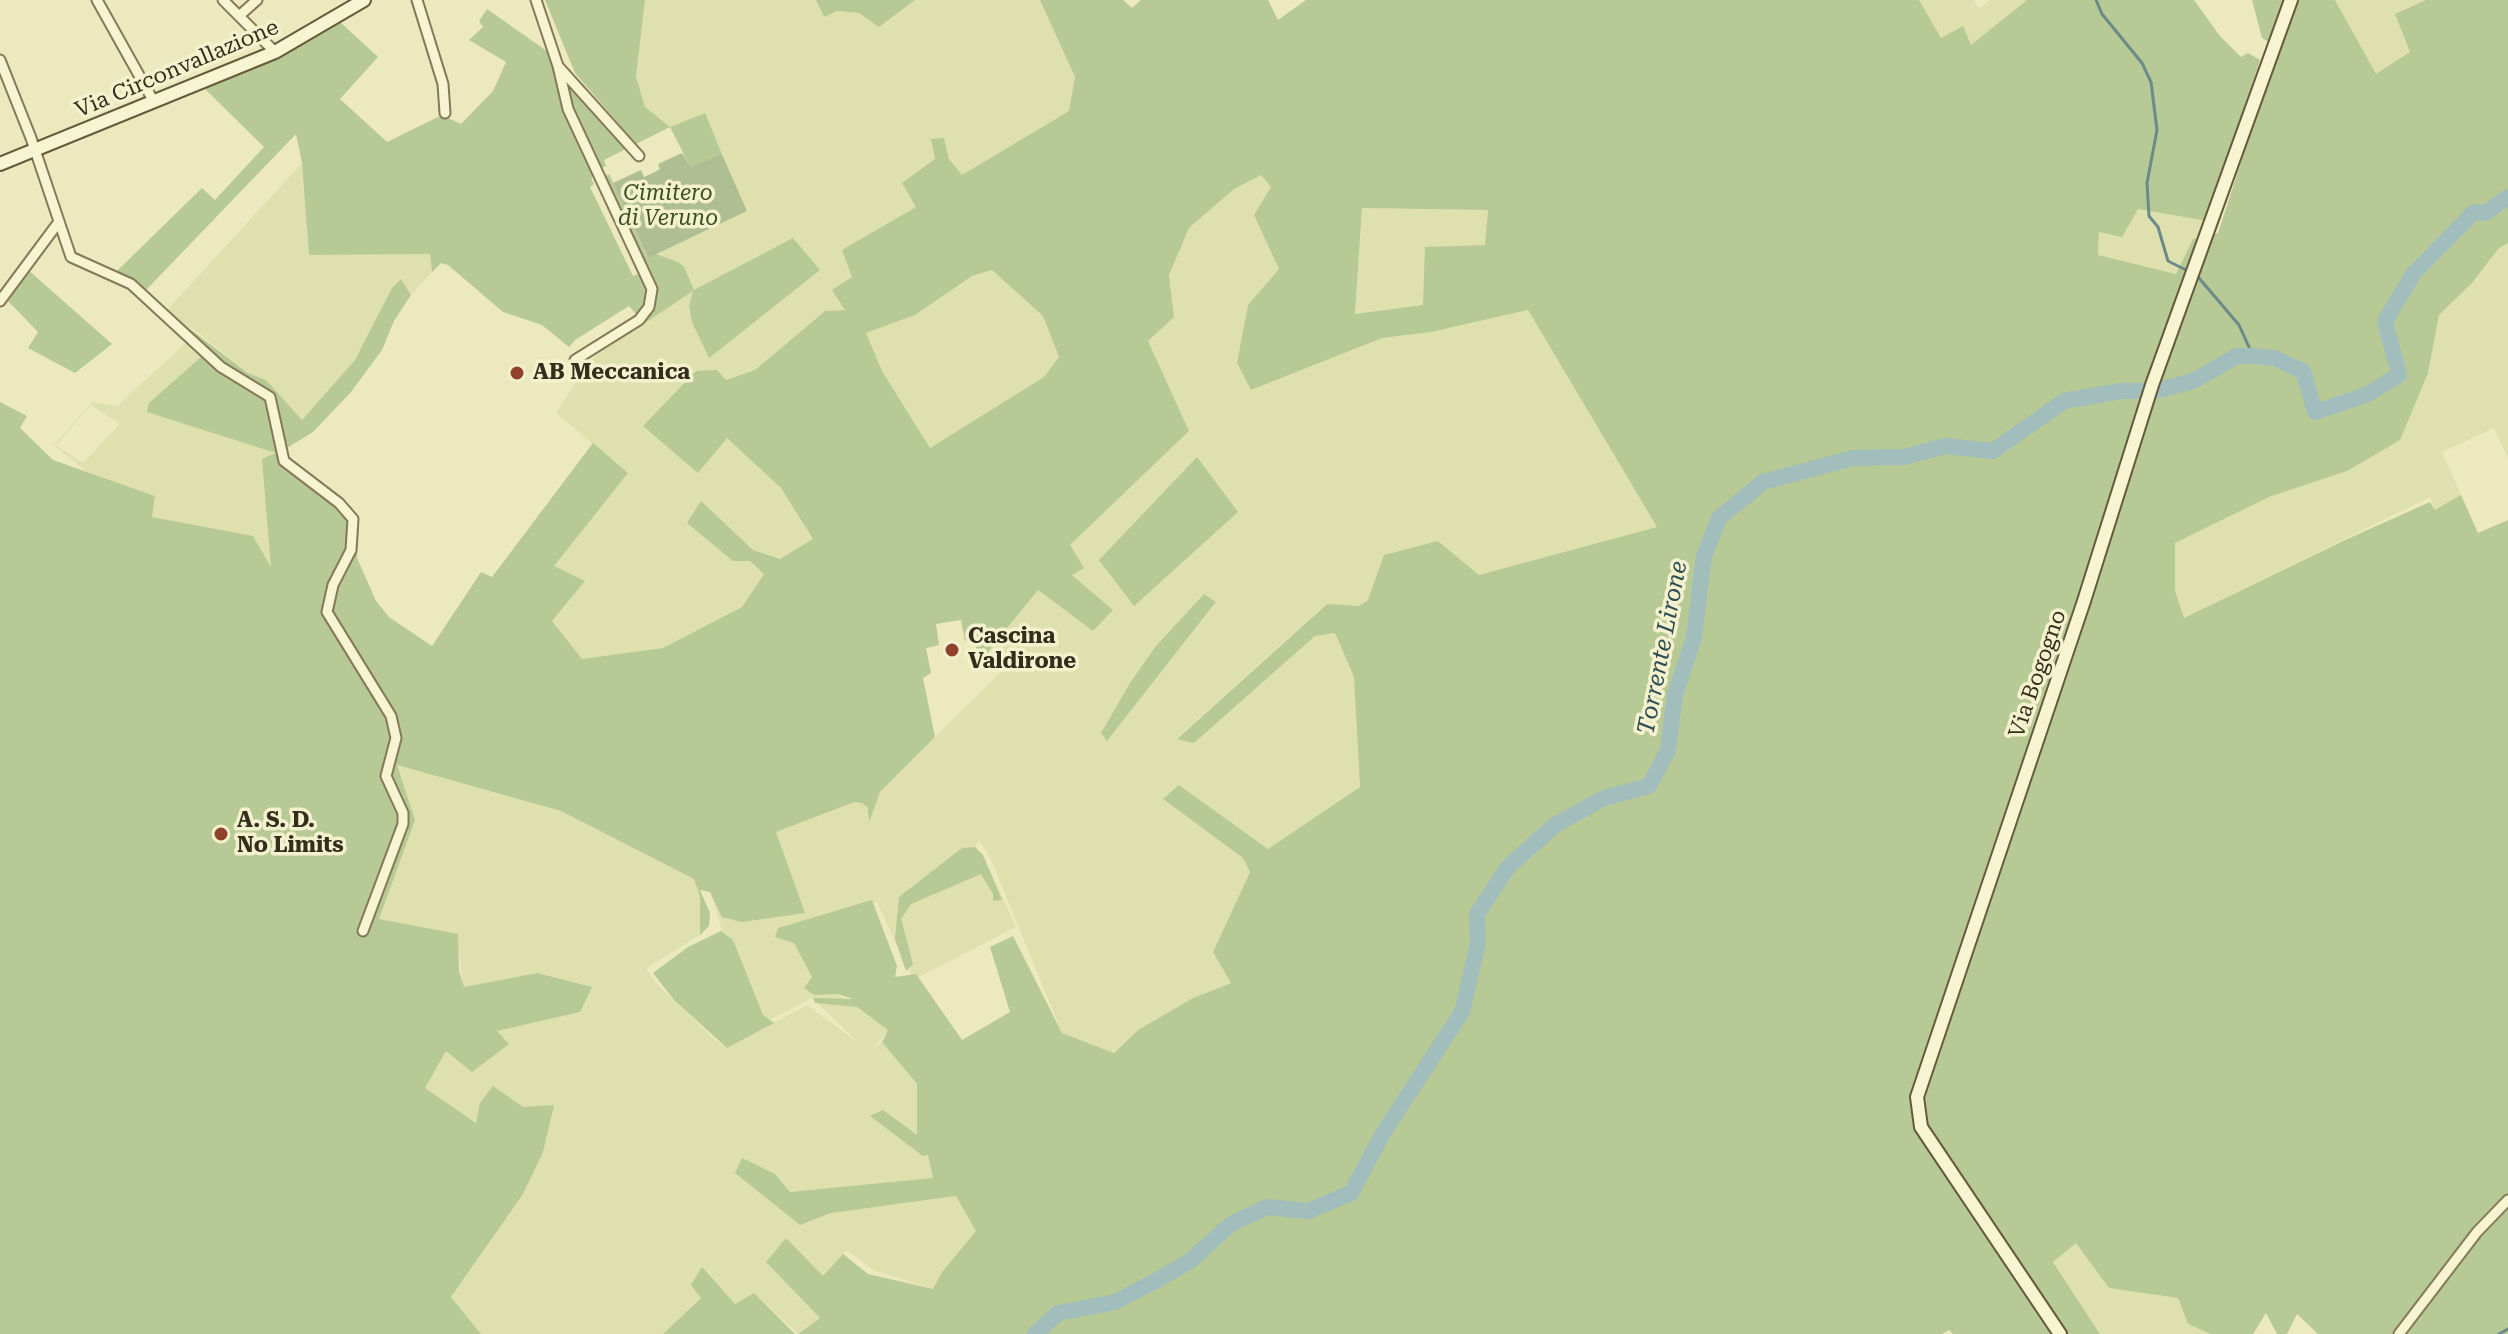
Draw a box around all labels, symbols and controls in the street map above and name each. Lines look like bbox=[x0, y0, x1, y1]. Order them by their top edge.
street label: Via Circonvallazione bbox=[71, 14, 283, 124]
park label: Cimitero di Veruno bbox=[618, 181, 718, 232]
place label: AB Meccanica bbox=[533, 360, 690, 386]
marker: AB Meccanica bbox=[508, 364, 526, 382]
water label: Torrente Lirone bbox=[1632, 559, 1694, 737]
street label: Via Bogogno bbox=[2004, 607, 2072, 741]
place label: Cascina Valdirone bbox=[968, 624, 1076, 676]
marker: Cascina Valdirone bbox=[943, 641, 961, 659]
place label: A. S. D. No Limits bbox=[237, 808, 344, 860]
marker: A. S. D. No Limits bbox=[212, 825, 230, 843]

